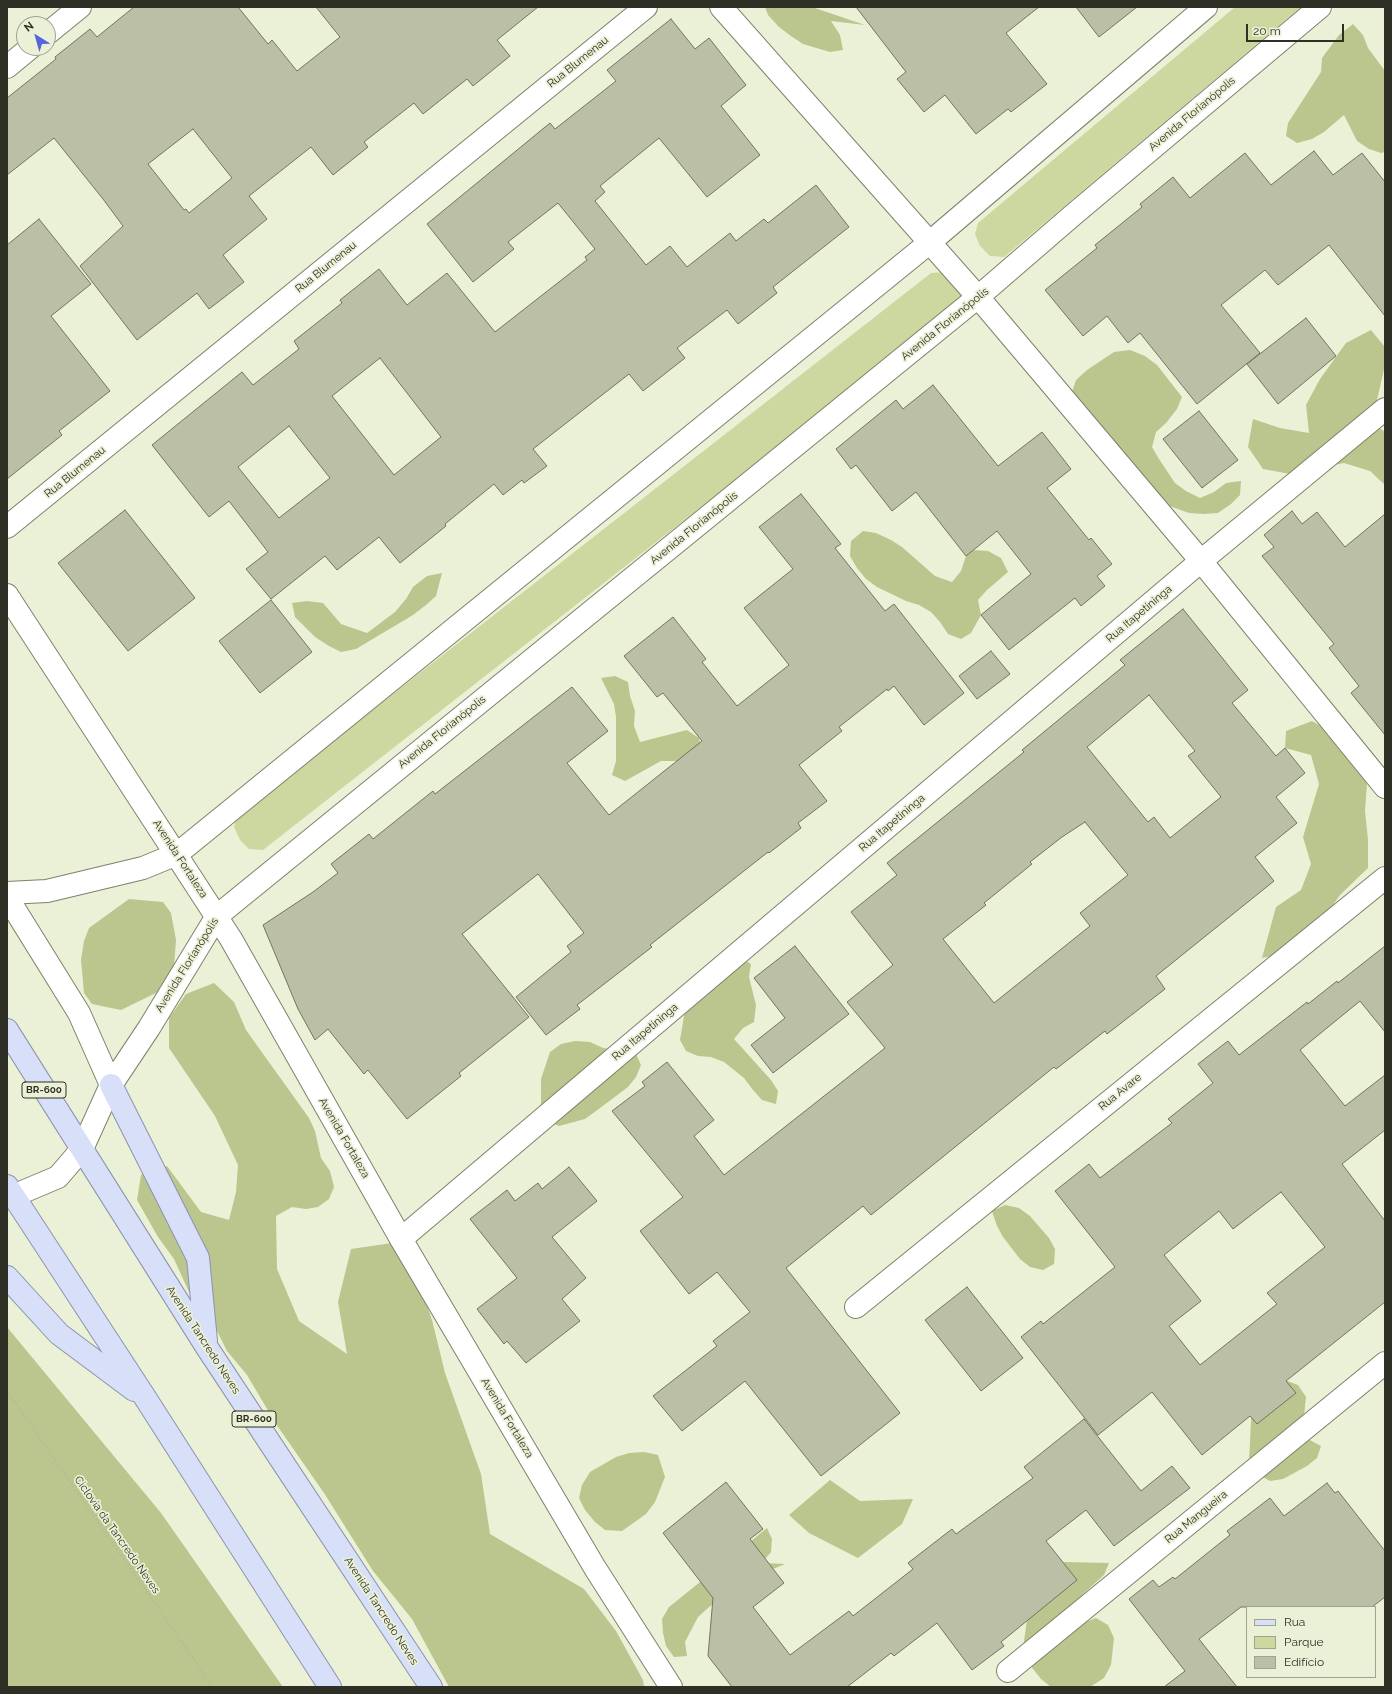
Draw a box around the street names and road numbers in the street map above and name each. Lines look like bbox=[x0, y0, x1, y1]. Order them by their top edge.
street label: Rua Blumenau bbox=[545, 33, 611, 91]
street label: Avenida Florianópolis bbox=[1146, 74, 1238, 154]
street label: Rua Blumenau bbox=[293, 238, 359, 296]
street label: Avenida Florianópolis bbox=[899, 285, 991, 363]
street label: Rua Blumenau bbox=[42, 443, 108, 501]
street label: Avenida Florianópolis bbox=[648, 489, 740, 567]
street label: Rua Itapetininga bbox=[1103, 583, 1175, 645]
street label: Avenida Florianópolis bbox=[396, 693, 488, 771]
street label: Rua Itapetininga bbox=[856, 792, 928, 854]
street label: Avenida Fortaleza bbox=[150, 817, 210, 901]
street label: Avenida Florianópolis bbox=[153, 915, 221, 1015]
street label: Rua Itapetininga bbox=[609, 1001, 681, 1063]
street label: Rua Avare bbox=[1096, 1071, 1144, 1113]
road number: BR-600 bbox=[22, 1082, 66, 1098]
street label: Avenida Fortaleza bbox=[316, 1095, 372, 1181]
street label: Avenida Tancredo Neves bbox=[163, 1284, 243, 1396]
street label: Avenida Fortaleza bbox=[478, 1376, 536, 1460]
road number: BR-600 bbox=[232, 1411, 276, 1427]
street label: Ciclovia da Tancredo Neves bbox=[71, 1474, 163, 1596]
street label: Rua Mangueira bbox=[1162, 1488, 1230, 1546]
street label: Avenida Tancredo Neves bbox=[341, 1555, 421, 1667]

